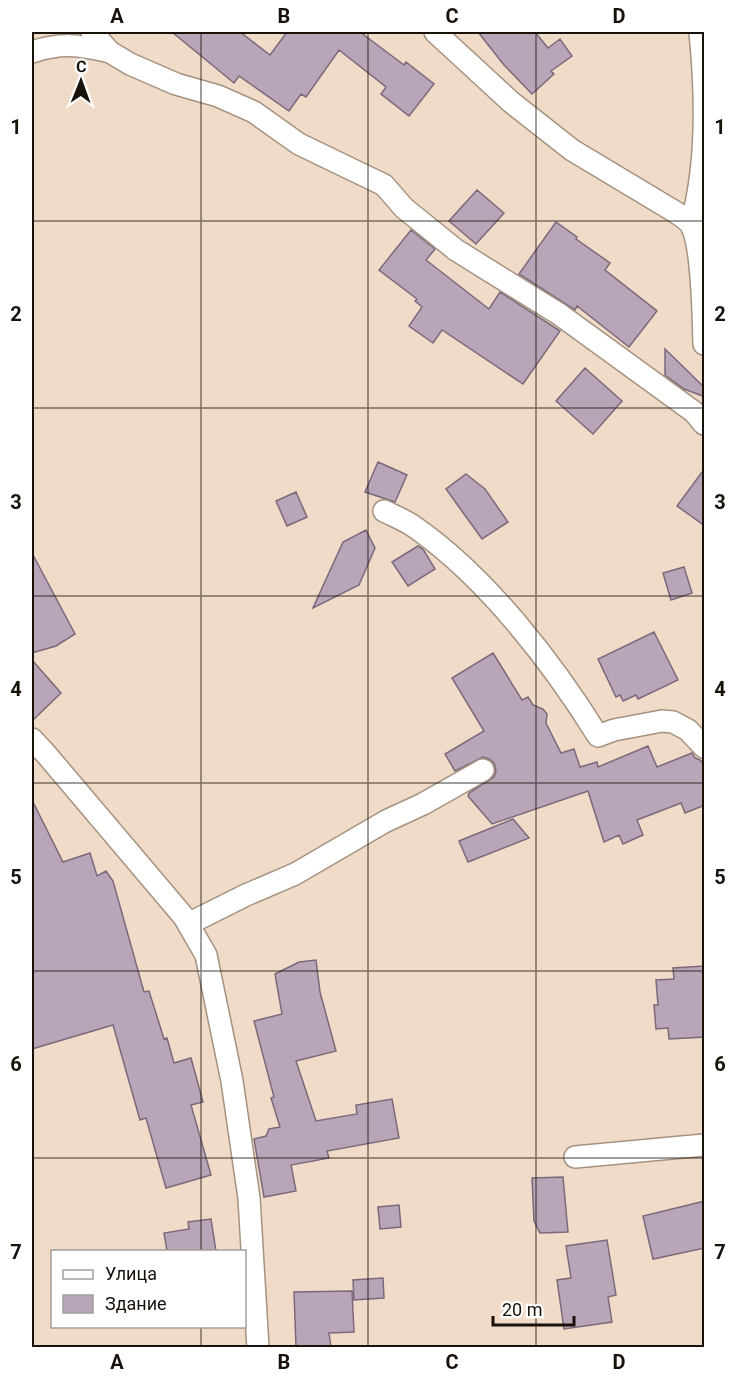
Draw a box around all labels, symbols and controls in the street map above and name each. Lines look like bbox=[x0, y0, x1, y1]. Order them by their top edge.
text: A bbox=[110, 4, 124, 28]
text: B bbox=[278, 4, 290, 28]
text: C bbox=[445, 4, 459, 28]
text: D bbox=[613, 4, 626, 28]
north arrow bbox=[51, 51, 111, 111]
text: С bbox=[76, 57, 87, 76]
text: 1 bbox=[10, 115, 22, 139]
text: 1 bbox=[714, 115, 726, 139]
text: 2 bbox=[10, 302, 22, 326]
text: 2 bbox=[714, 302, 726, 326]
text: 3 bbox=[10, 490, 22, 514]
text: 3 bbox=[714, 490, 726, 514]
text: 4 bbox=[10, 677, 22, 701]
text: 4 bbox=[714, 677, 726, 701]
text: 5 bbox=[10, 865, 22, 889]
text: 5 bbox=[714, 865, 726, 889]
text: 6 bbox=[10, 1052, 22, 1076]
text: 6 bbox=[714, 1052, 726, 1076]
text: 7 bbox=[10, 1240, 22, 1264]
text: 7 bbox=[714, 1240, 726, 1264]
legend bbox=[51, 1250, 246, 1328]
text: Улица bbox=[105, 1263, 157, 1284]
scale bar bbox=[493, 1289, 574, 1327]
text: Здание bbox=[105, 1293, 167, 1314]
text: 20 m bbox=[502, 1299, 542, 1320]
text: A bbox=[110, 1350, 124, 1374]
text: B bbox=[278, 1350, 290, 1374]
text: C bbox=[445, 1350, 459, 1374]
text: D bbox=[613, 1350, 626, 1374]

